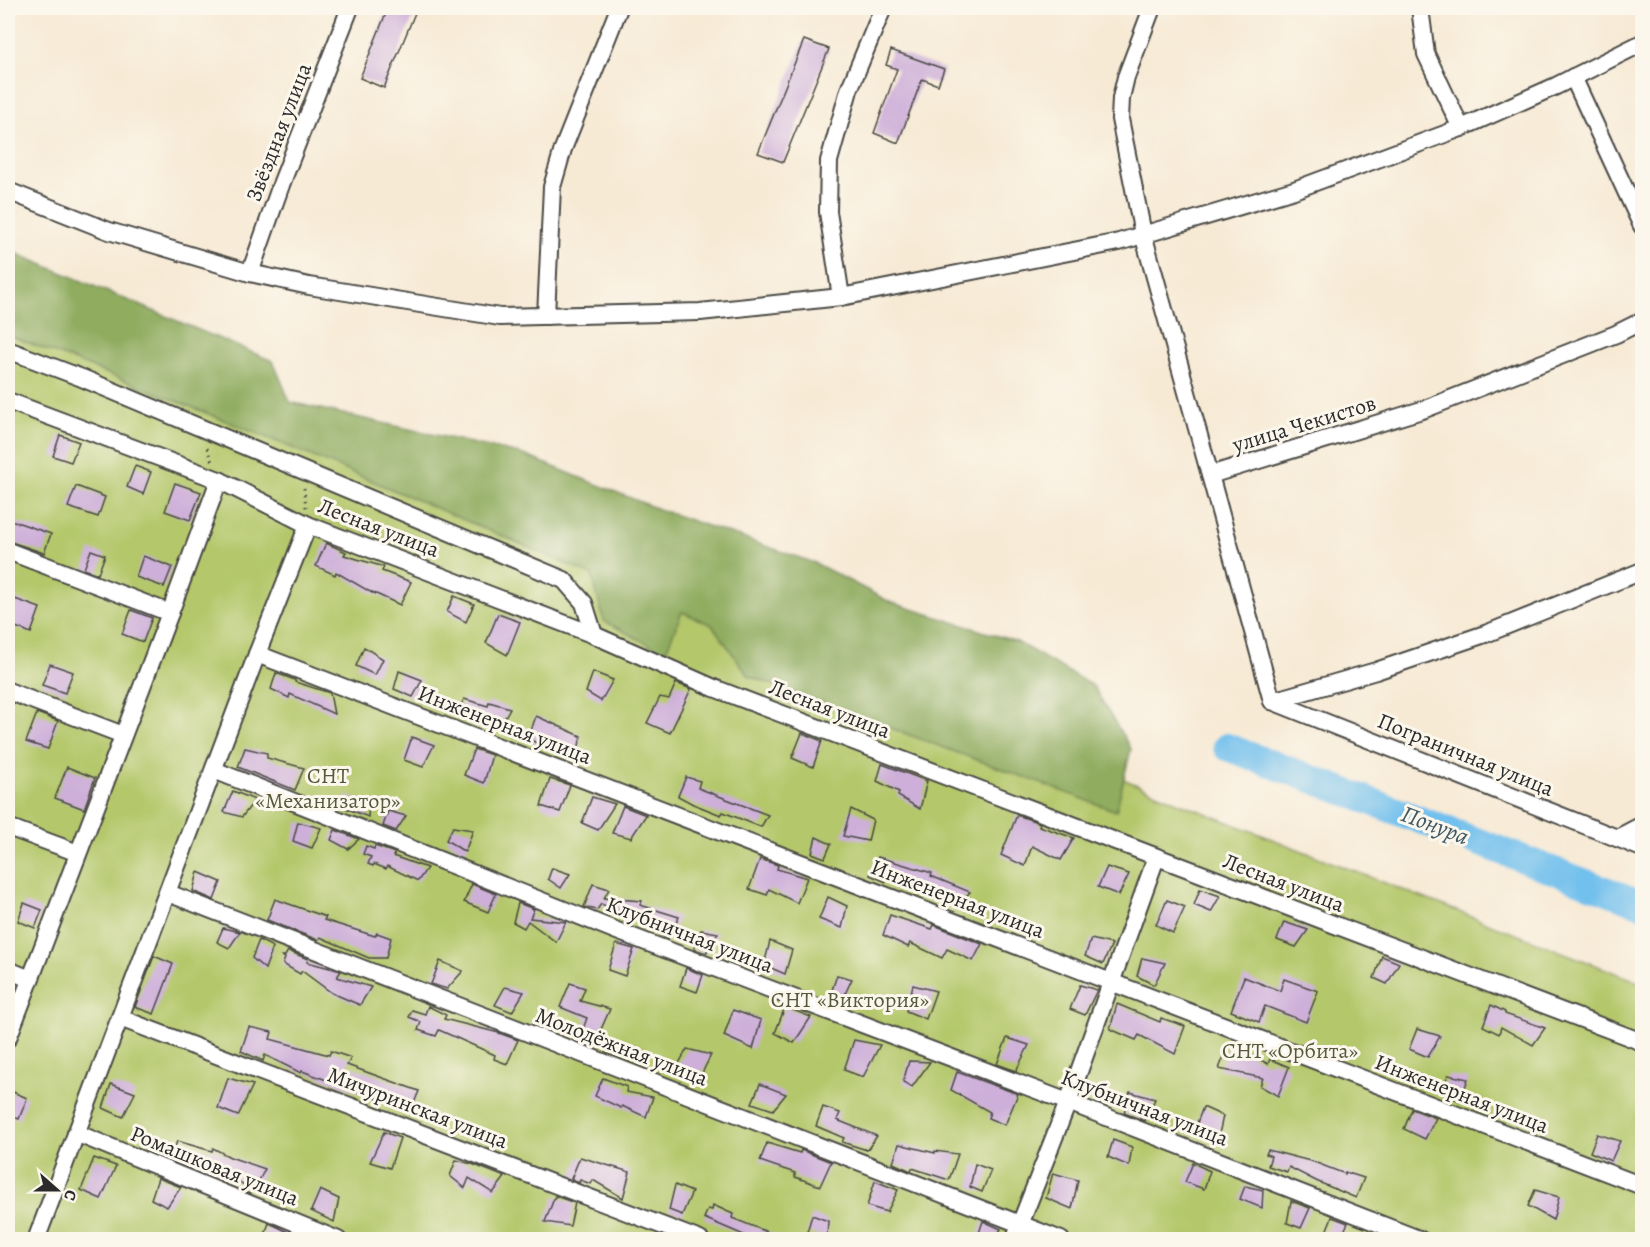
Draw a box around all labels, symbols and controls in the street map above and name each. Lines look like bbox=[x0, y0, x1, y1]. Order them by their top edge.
street label: Звёздная улица bbox=[239, 58, 319, 206]
street label: улица Чекистов bbox=[1228, 388, 1380, 460]
street label: Лесная улица bbox=[314, 491, 444, 565]
street label: Лесная улица bbox=[765, 672, 895, 746]
street label: Инженерная улица bbox=[413, 678, 597, 772]
street label: Пограничная улица bbox=[1373, 706, 1559, 804]
park label: СНТ «Механизатор» bbox=[256, 761, 400, 816]
water label: Понура bbox=[1397, 797, 1473, 853]
street label: Лесная улица bbox=[1219, 846, 1349, 920]
street label: Инженерная улица bbox=[866, 852, 1050, 946]
street label: Клубничная улица bbox=[602, 889, 778, 981]
park label: СНТ «Виктория» bbox=[771, 985, 929, 1015]
street label: Молодёжная улица bbox=[531, 1000, 713, 1094]
park label: СНТ «Орбита» bbox=[1222, 1036, 1358, 1066]
street label: Инженерная улица bbox=[1370, 1047, 1554, 1141]
street label: Мичуринская улица bbox=[323, 1060, 513, 1156]
street label: Клубничная улица bbox=[1057, 1062, 1233, 1154]
street label: Ромашковая улица bbox=[126, 1118, 304, 1214]
north arrow bbox=[27, 1160, 87, 1220]
text: С bbox=[58, 1186, 82, 1204]

